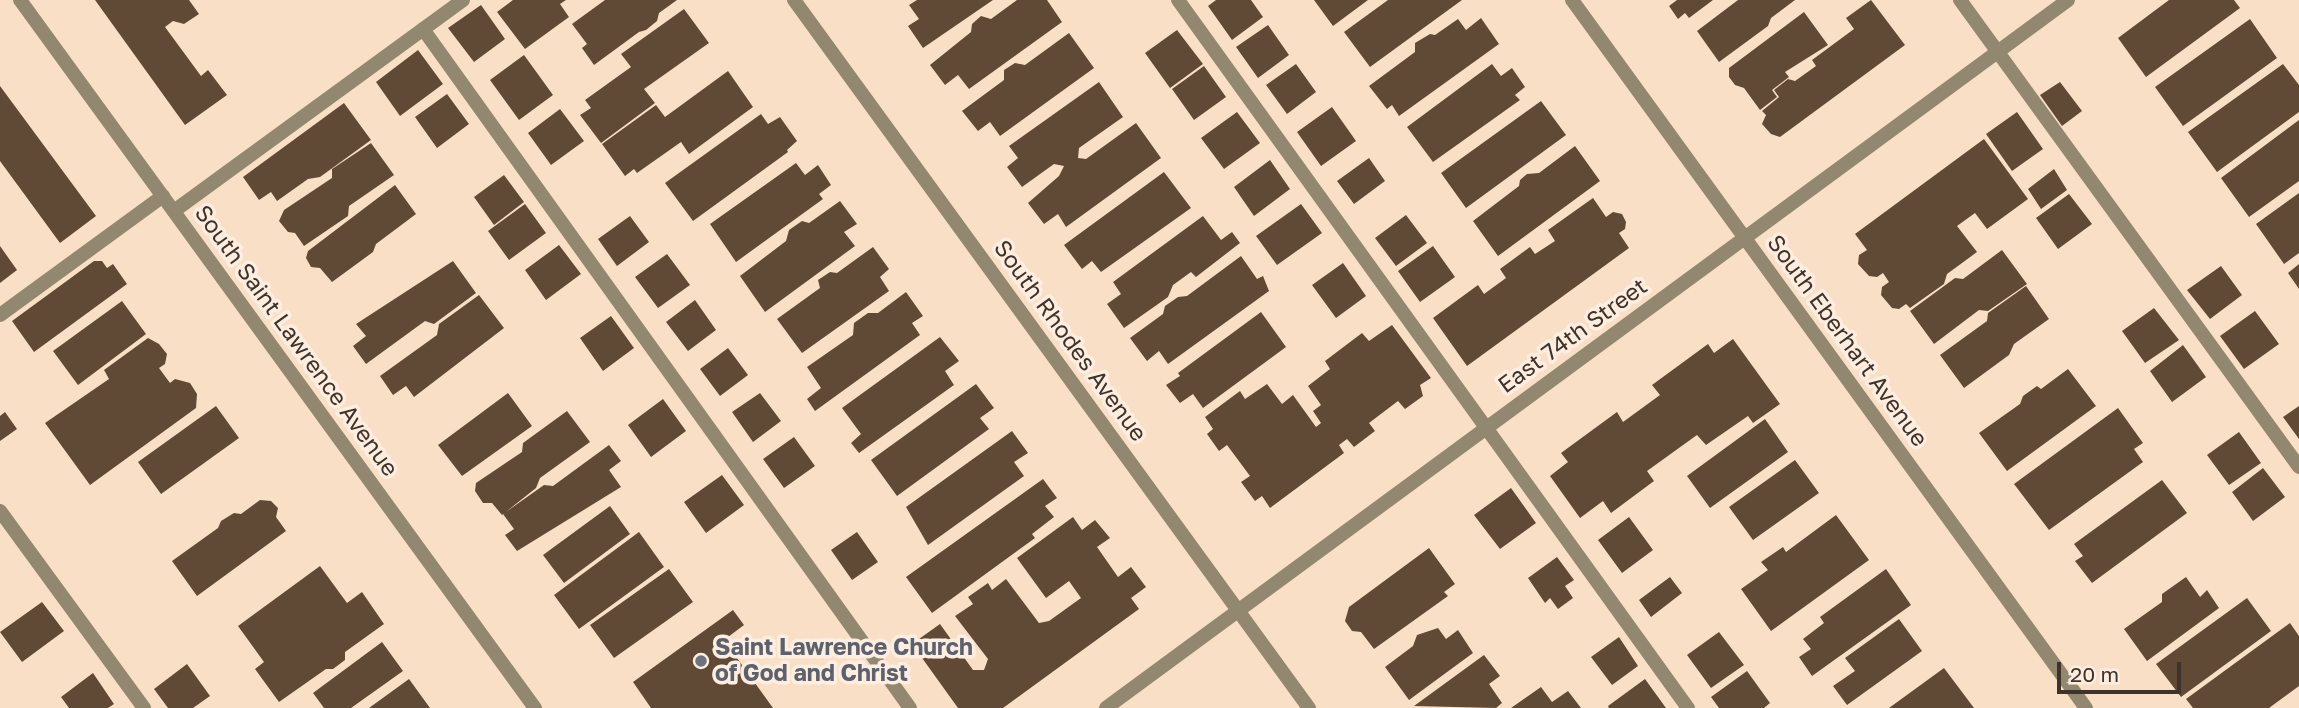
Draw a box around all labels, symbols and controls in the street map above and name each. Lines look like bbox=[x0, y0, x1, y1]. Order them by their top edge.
street label: South Saint Lawrence Avenue bbox=[188, 200, 404, 482]
street label: South Eberhart Avenue bbox=[1761, 230, 1933, 452]
street label: South Rhodes Avenue bbox=[988, 235, 1152, 447]
street label: East 74th Street bbox=[1493, 273, 1653, 399]
place label: Saint Lawrence Church of God and Christ bbox=[715, 634, 973, 688]
scale bar bbox=[2061, 648, 2185, 692]
marker: Saint Lawrence Church of God and Christ bbox=[693, 653, 709, 669]
text: 20 m bbox=[2070, 661, 2119, 687]

